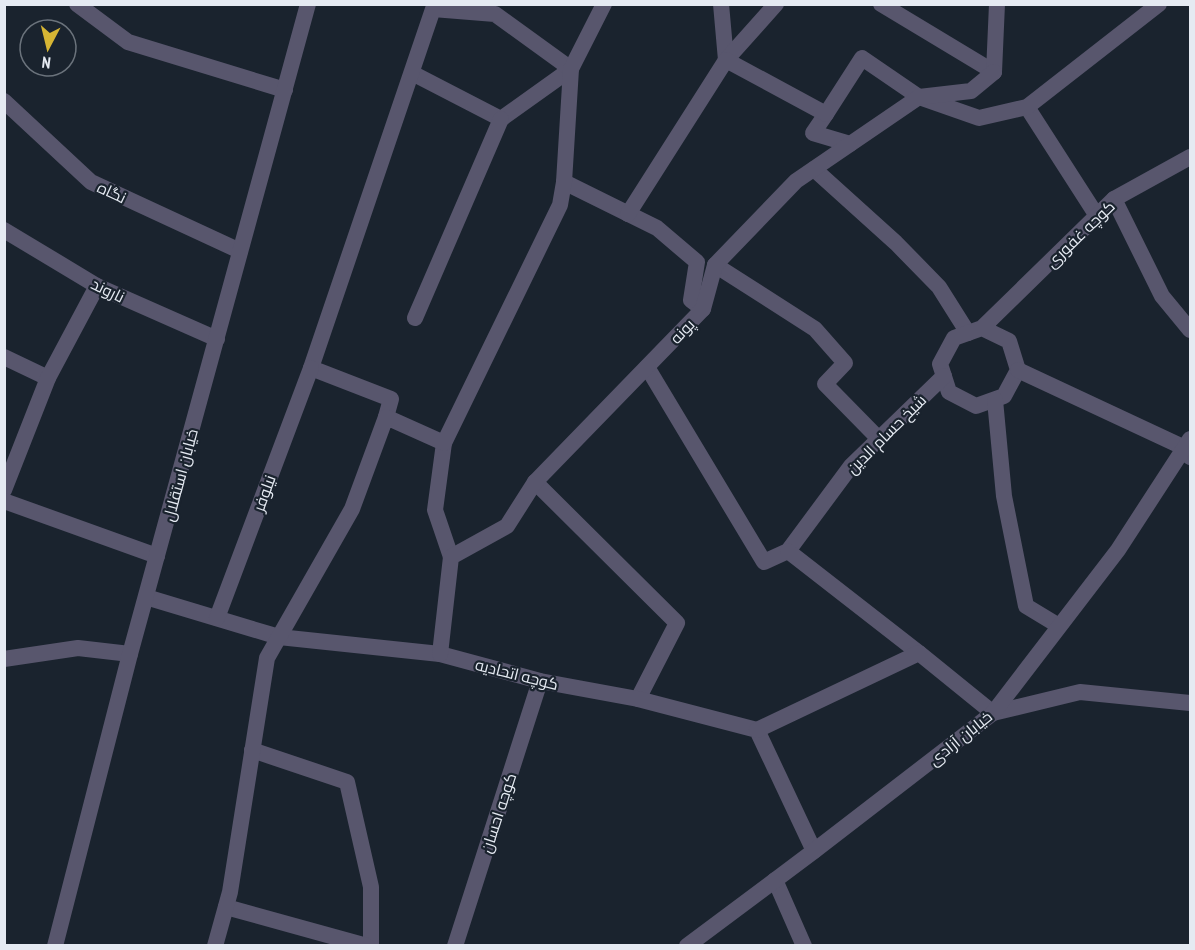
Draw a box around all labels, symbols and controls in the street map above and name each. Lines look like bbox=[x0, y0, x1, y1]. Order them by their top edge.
north arrow bbox=[18, 18, 78, 78]
text: N bbox=[41, 52, 52, 73]
street label: نگاه bbox=[94, 177, 130, 207]
street label: کوچه غفوری bbox=[1041, 196, 1120, 273]
street label: ناروند bbox=[88, 273, 128, 307]
street label: پونه bbox=[665, 314, 701, 349]
street label: شیخ حسام الدین bbox=[842, 390, 932, 480]
street label: خیابان استقلال bbox=[158, 426, 203, 524]
street label: نیلوفر bbox=[248, 472, 280, 515]
street label: کوچه اتحادیه bbox=[473, 654, 561, 696]
street label: خیابان آزادی bbox=[924, 706, 997, 771]
street label: کوچه احسان bbox=[476, 770, 522, 856]

